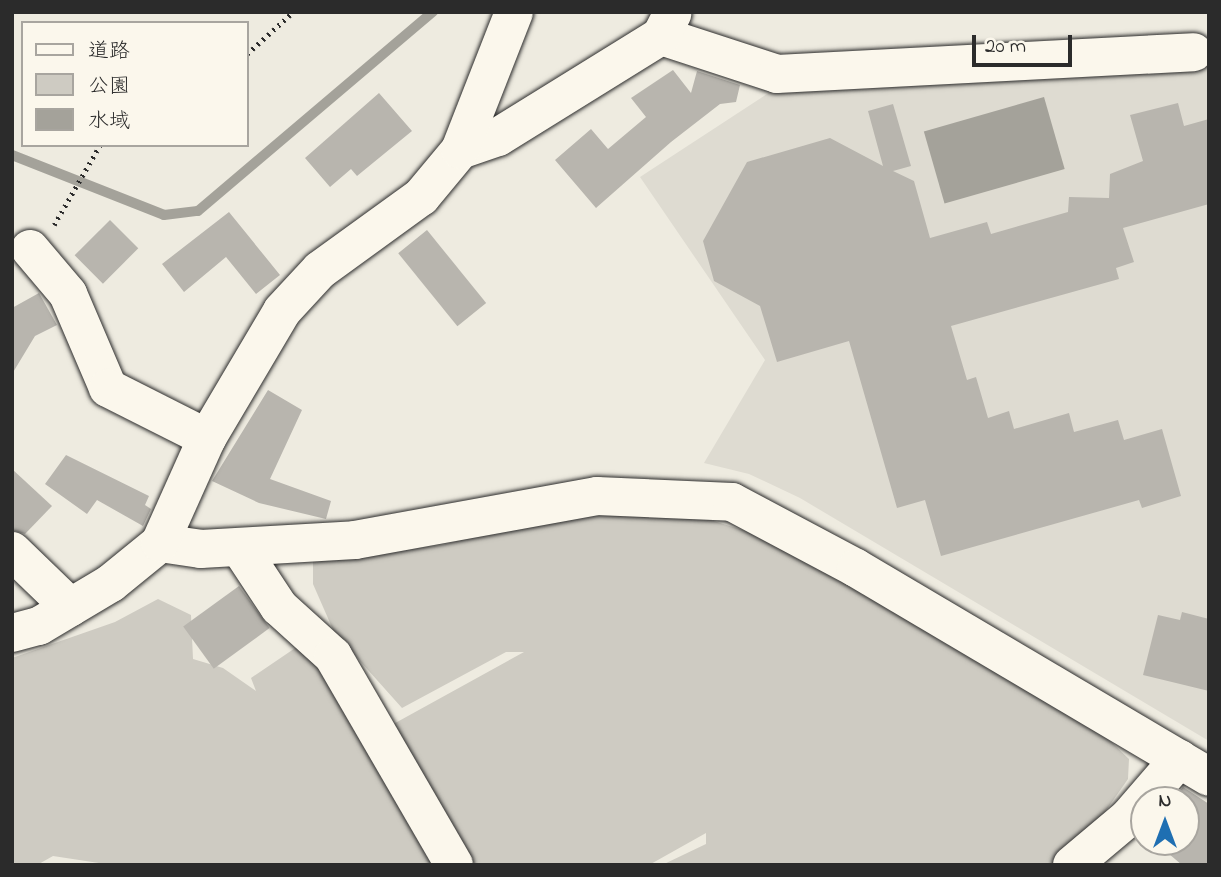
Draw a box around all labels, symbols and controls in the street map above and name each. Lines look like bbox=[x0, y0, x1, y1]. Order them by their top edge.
legend bbox=[21, 21, 248, 147]
scale bar bbox=[976, 21, 1076, 65]
text: 20 m bbox=[985, 32, 1026, 62]
text: 道路 bbox=[88, 37, 130, 67]
text: 公園 bbox=[88, 72, 130, 102]
text: 水域 bbox=[88, 107, 130, 137]
north arrow bbox=[1130, 786, 1200, 856]
text: N bbox=[1159, 788, 1171, 815]

